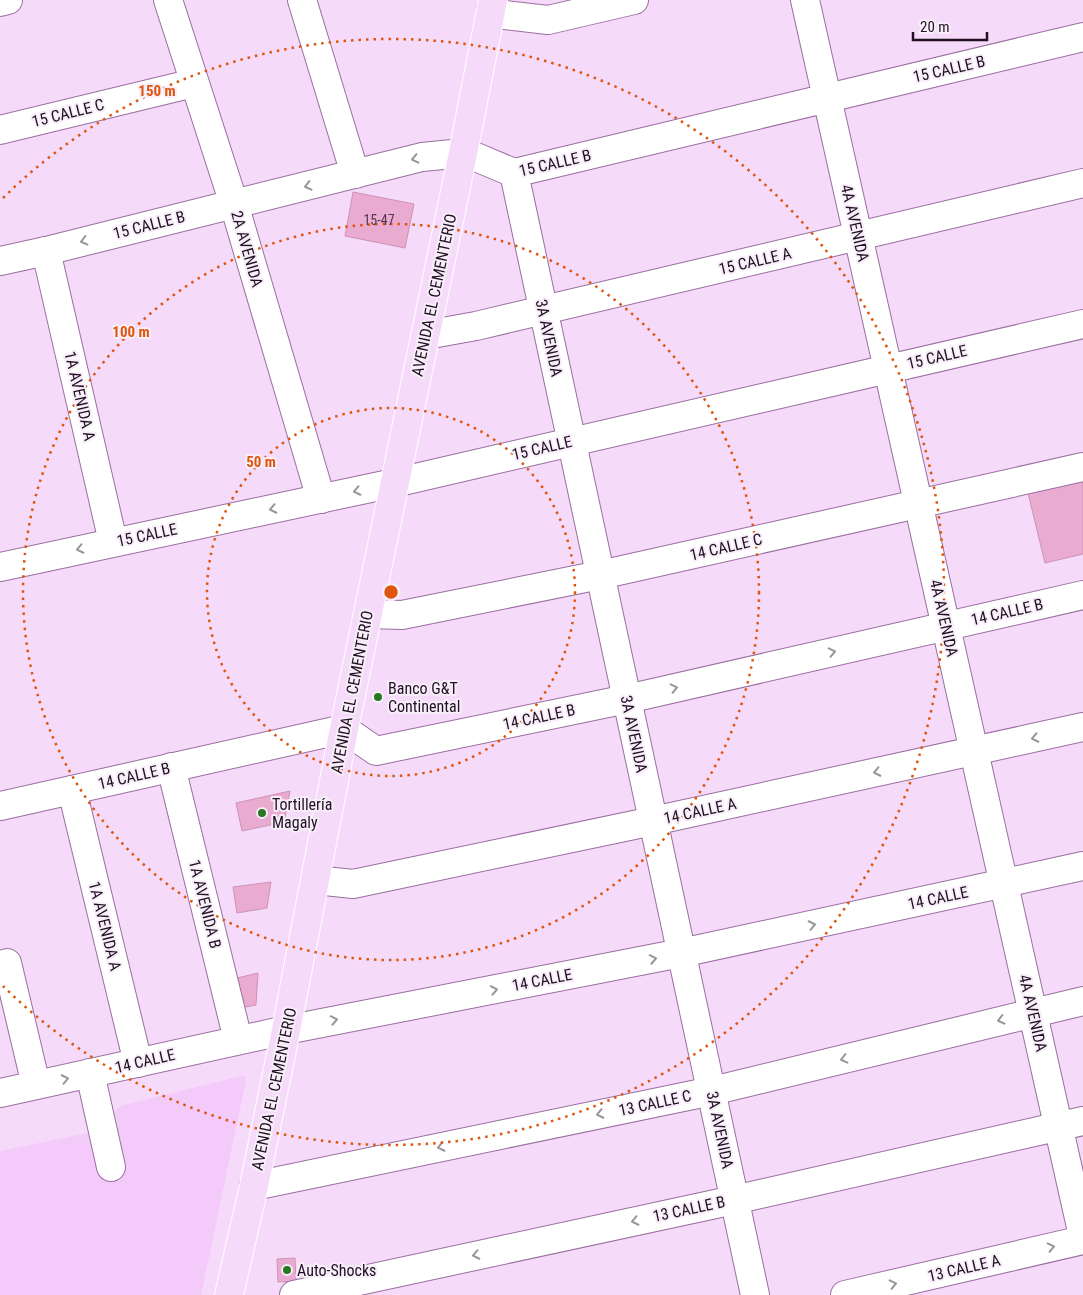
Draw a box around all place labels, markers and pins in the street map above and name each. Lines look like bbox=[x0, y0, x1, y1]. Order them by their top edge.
centre of rings bbox=[382, 583, 400, 601]
place label: Banco G&T Continental bbox=[388, 679, 460, 716]
marker: Banco G&T Continental bbox=[372, 691, 384, 703]
place label: Tortillería Magaly bbox=[272, 795, 332, 832]
marker: Tortillería Magaly bbox=[256, 807, 268, 819]
place label: Auto-Shocks bbox=[297, 1261, 376, 1280]
marker: Auto-Shocks bbox=[281, 1264, 293, 1276]

